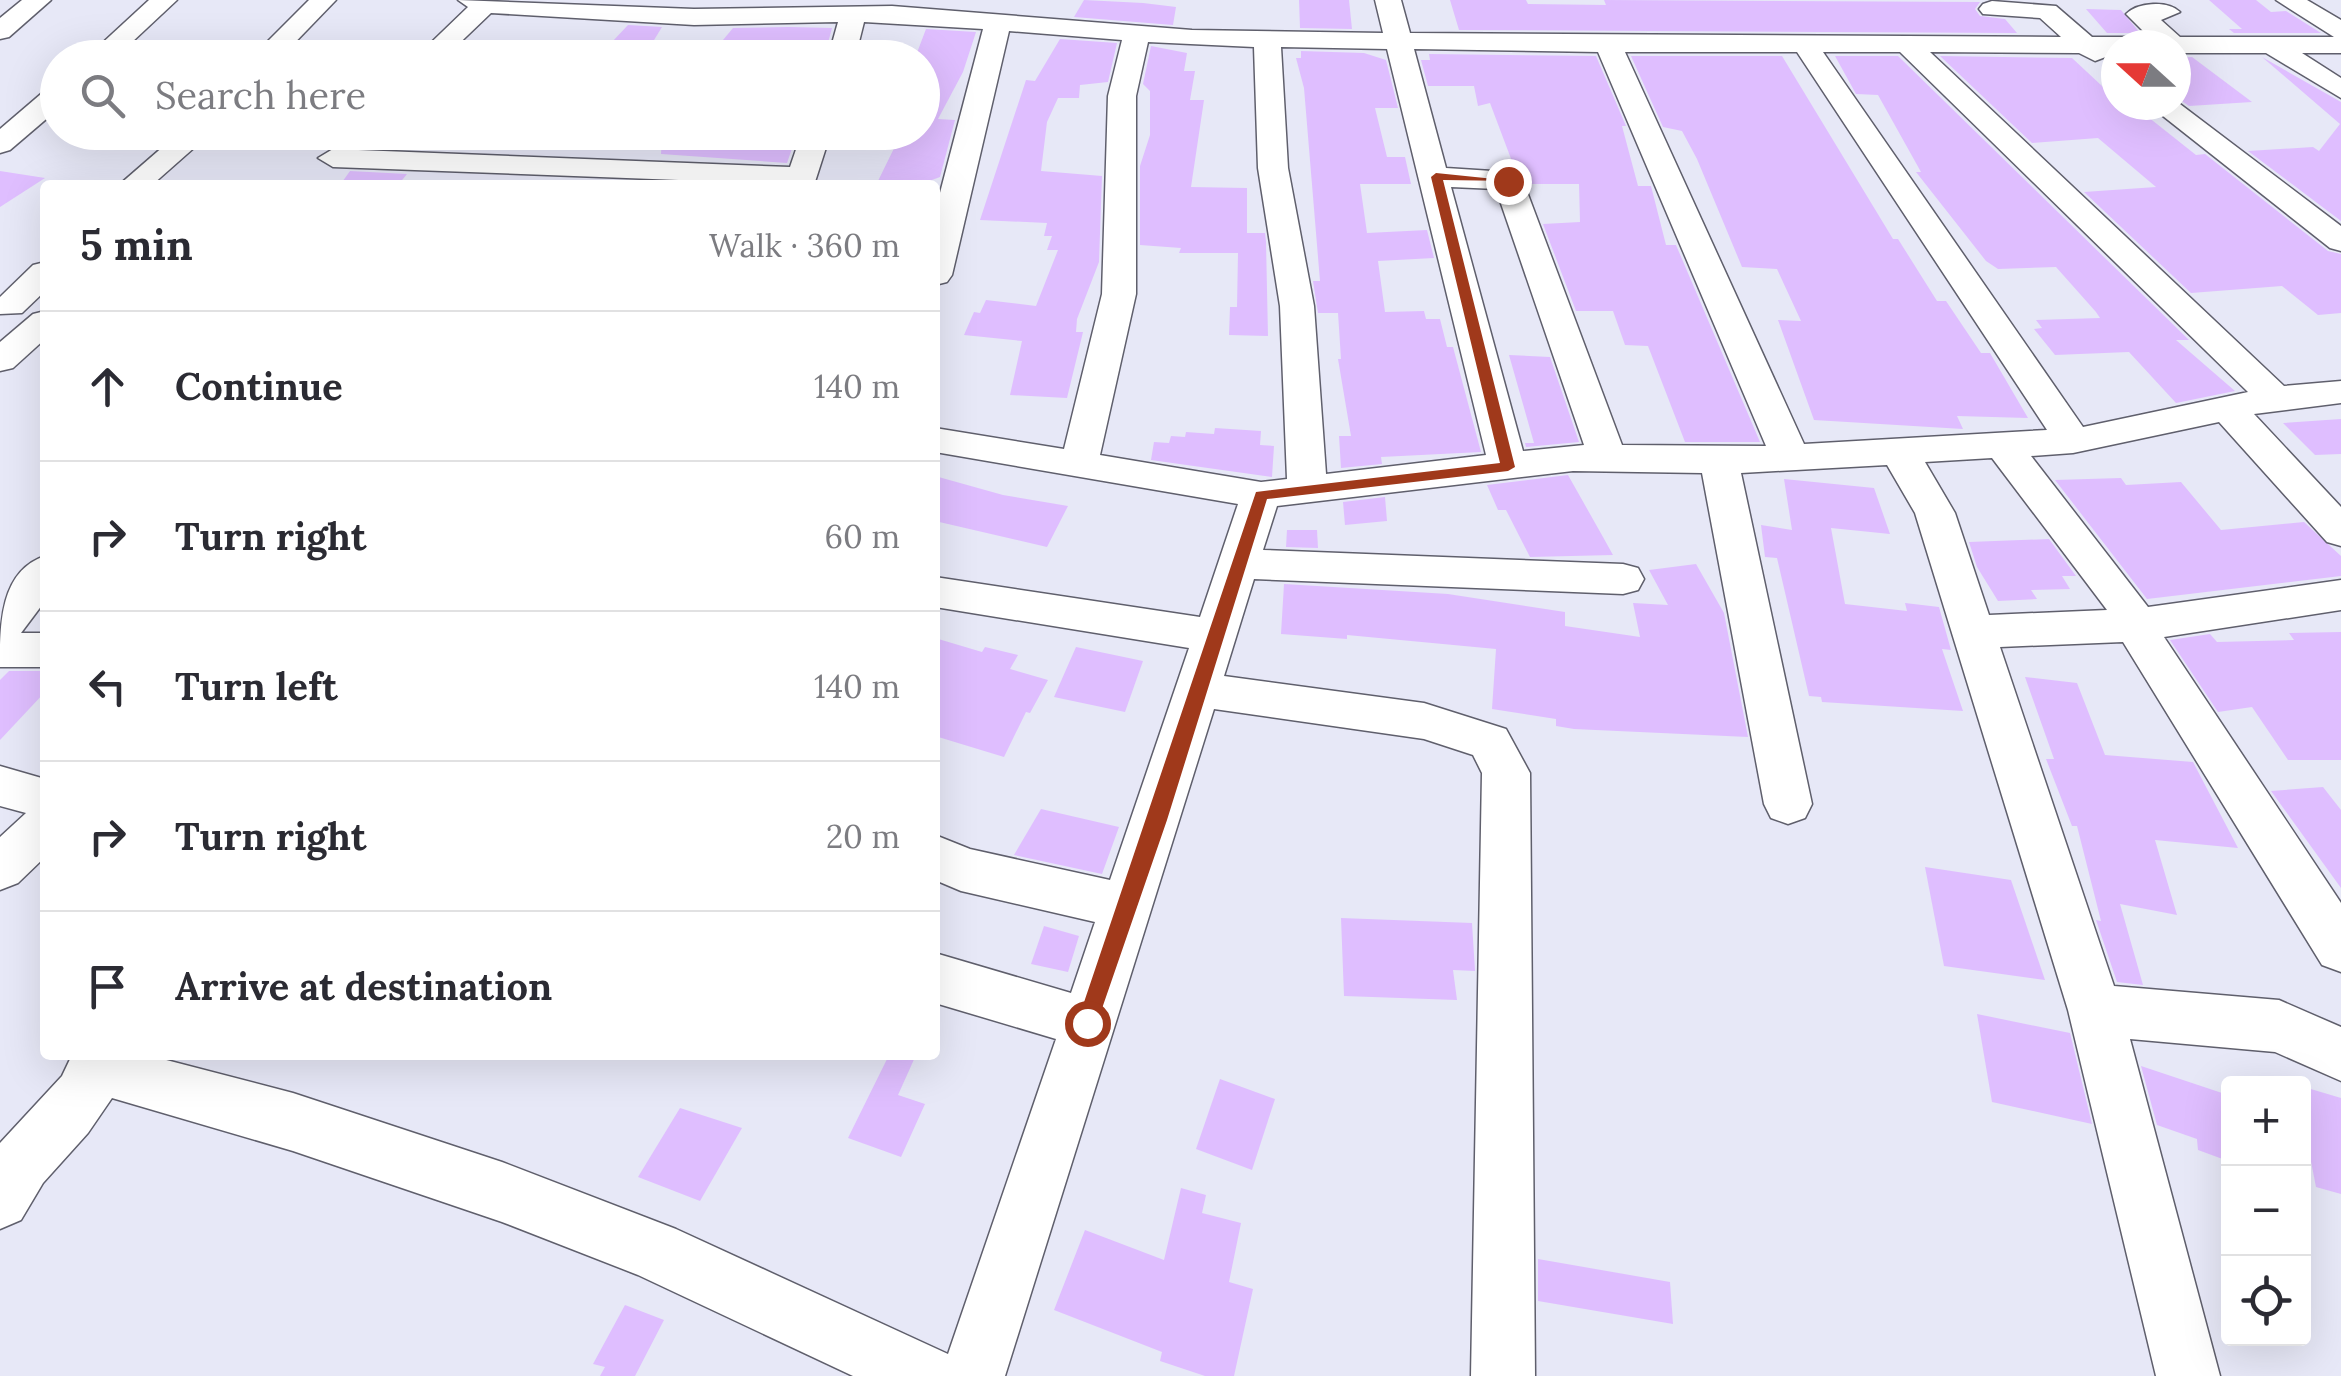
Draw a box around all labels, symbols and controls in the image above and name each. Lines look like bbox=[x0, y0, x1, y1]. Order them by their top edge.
north arrow bbox=[2101, 30, 2191, 120]
search box bbox=[40, 40, 940, 150]
icon: search bbox=[75, 68, 130, 123]
text: Search here bbox=[155, 71, 366, 119]
route end bbox=[1486, 159, 1532, 205]
text: 5 min bbox=[80, 218, 193, 272]
text: Walk · 360 m bbox=[709, 225, 900, 266]
icon: ahead bbox=[80, 359, 135, 414]
text: Continue bbox=[175, 362, 343, 410]
text: 140 m bbox=[814, 366, 900, 407]
icon: right bbox=[80, 509, 135, 564]
text: Turn right bbox=[175, 512, 366, 560]
text: 60 m bbox=[825, 516, 900, 557]
icon: left bbox=[80, 659, 135, 714]
text: Turn left bbox=[175, 662, 338, 710]
text: 140 m bbox=[814, 666, 900, 707]
icon: right bbox=[80, 809, 135, 864]
text: Turn right bbox=[175, 812, 366, 860]
text: 20 m bbox=[826, 816, 900, 857]
icon: arrive bbox=[80, 959, 135, 1014]
text: Arrive at destination bbox=[175, 962, 552, 1010]
route start bbox=[1065, 1001, 1111, 1047]
map controls bbox=[2221, 1076, 2311, 1346]
button: + bbox=[2221, 1076, 2311, 1166]
button: − bbox=[2221, 1166, 2311, 1256]
button: locate bbox=[2221, 1256, 2311, 1346]

